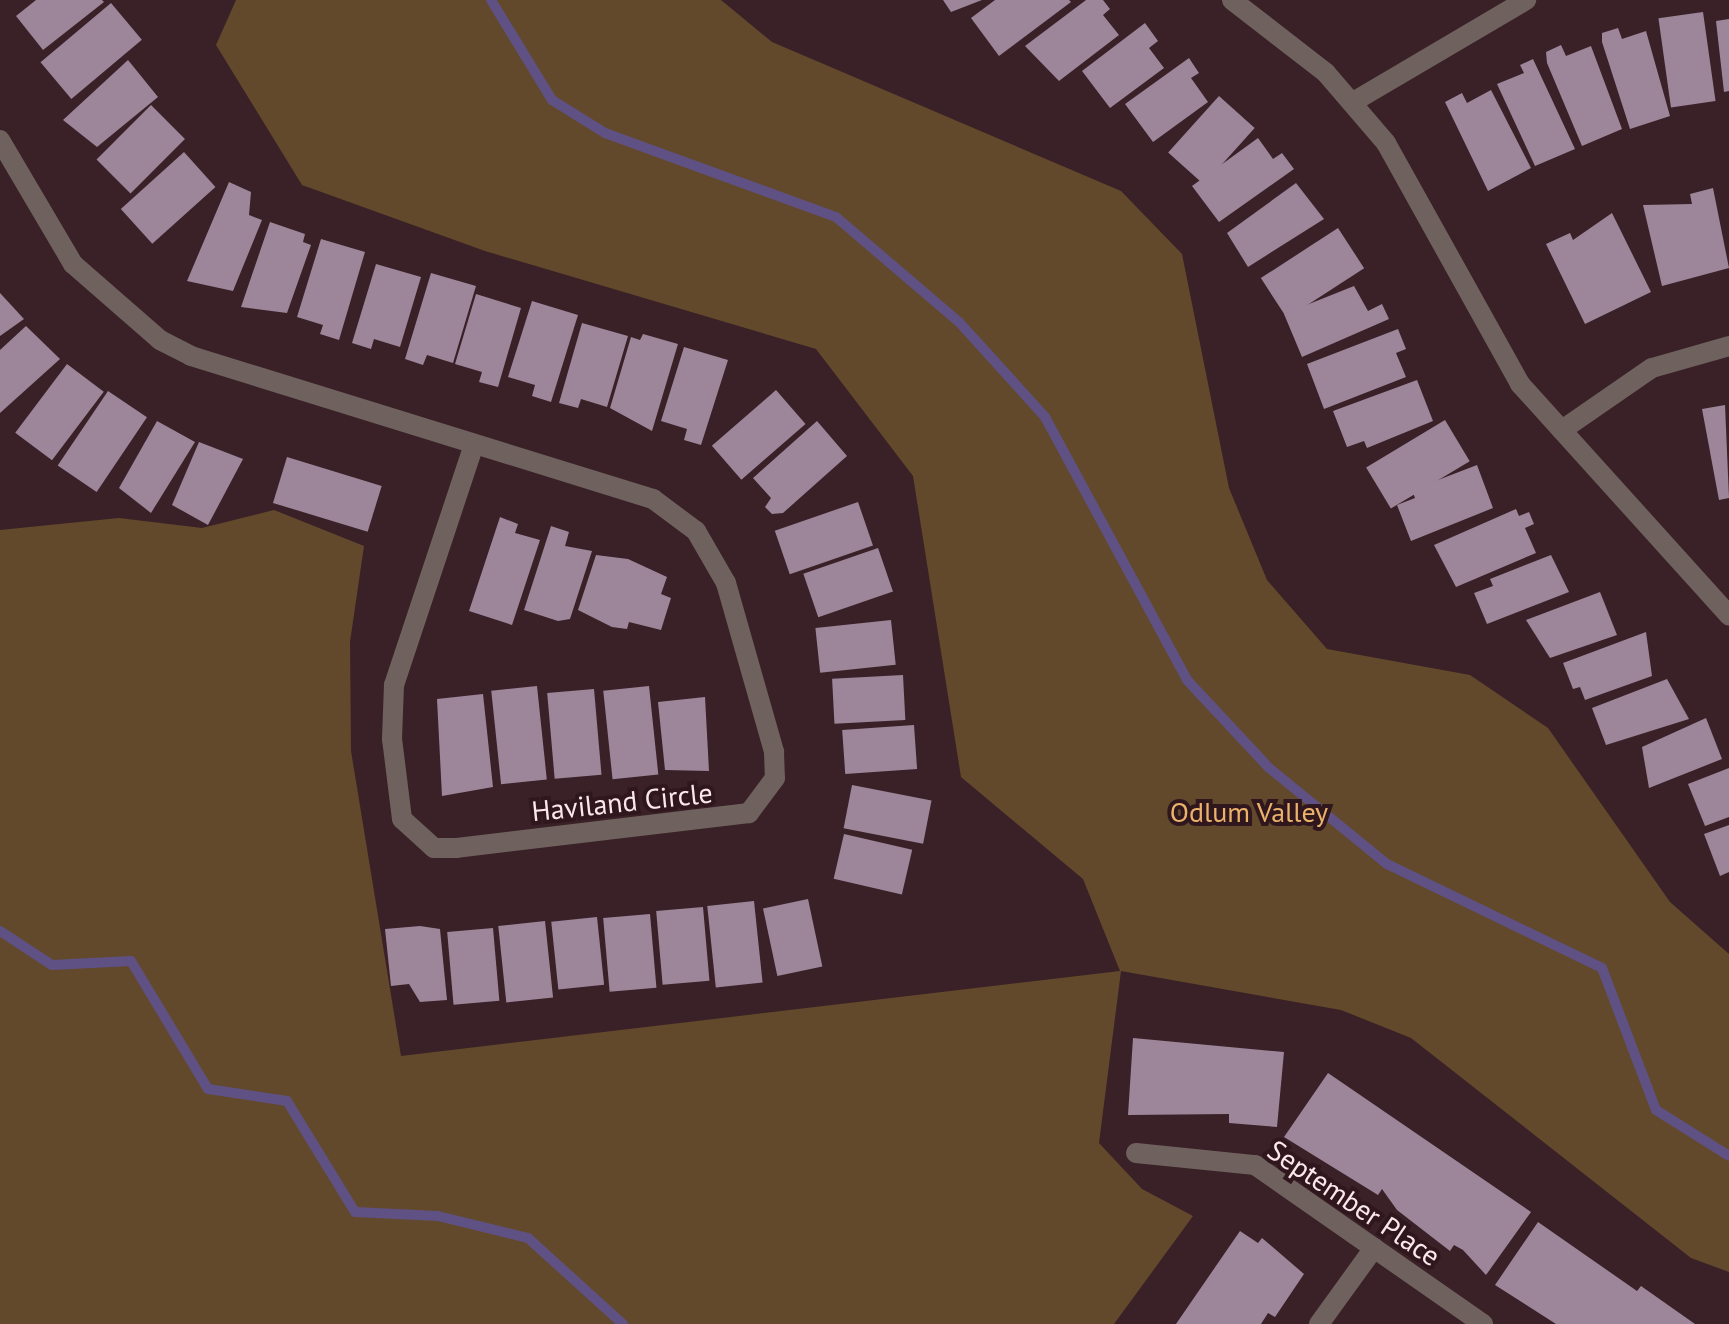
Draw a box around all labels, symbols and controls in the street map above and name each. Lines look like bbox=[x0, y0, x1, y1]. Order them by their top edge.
street label: Haviland Circle bbox=[530, 776, 714, 828]
park label: Odlum Valley bbox=[1169, 795, 1329, 829]
street label: September Place bbox=[1261, 1133, 1447, 1273]

